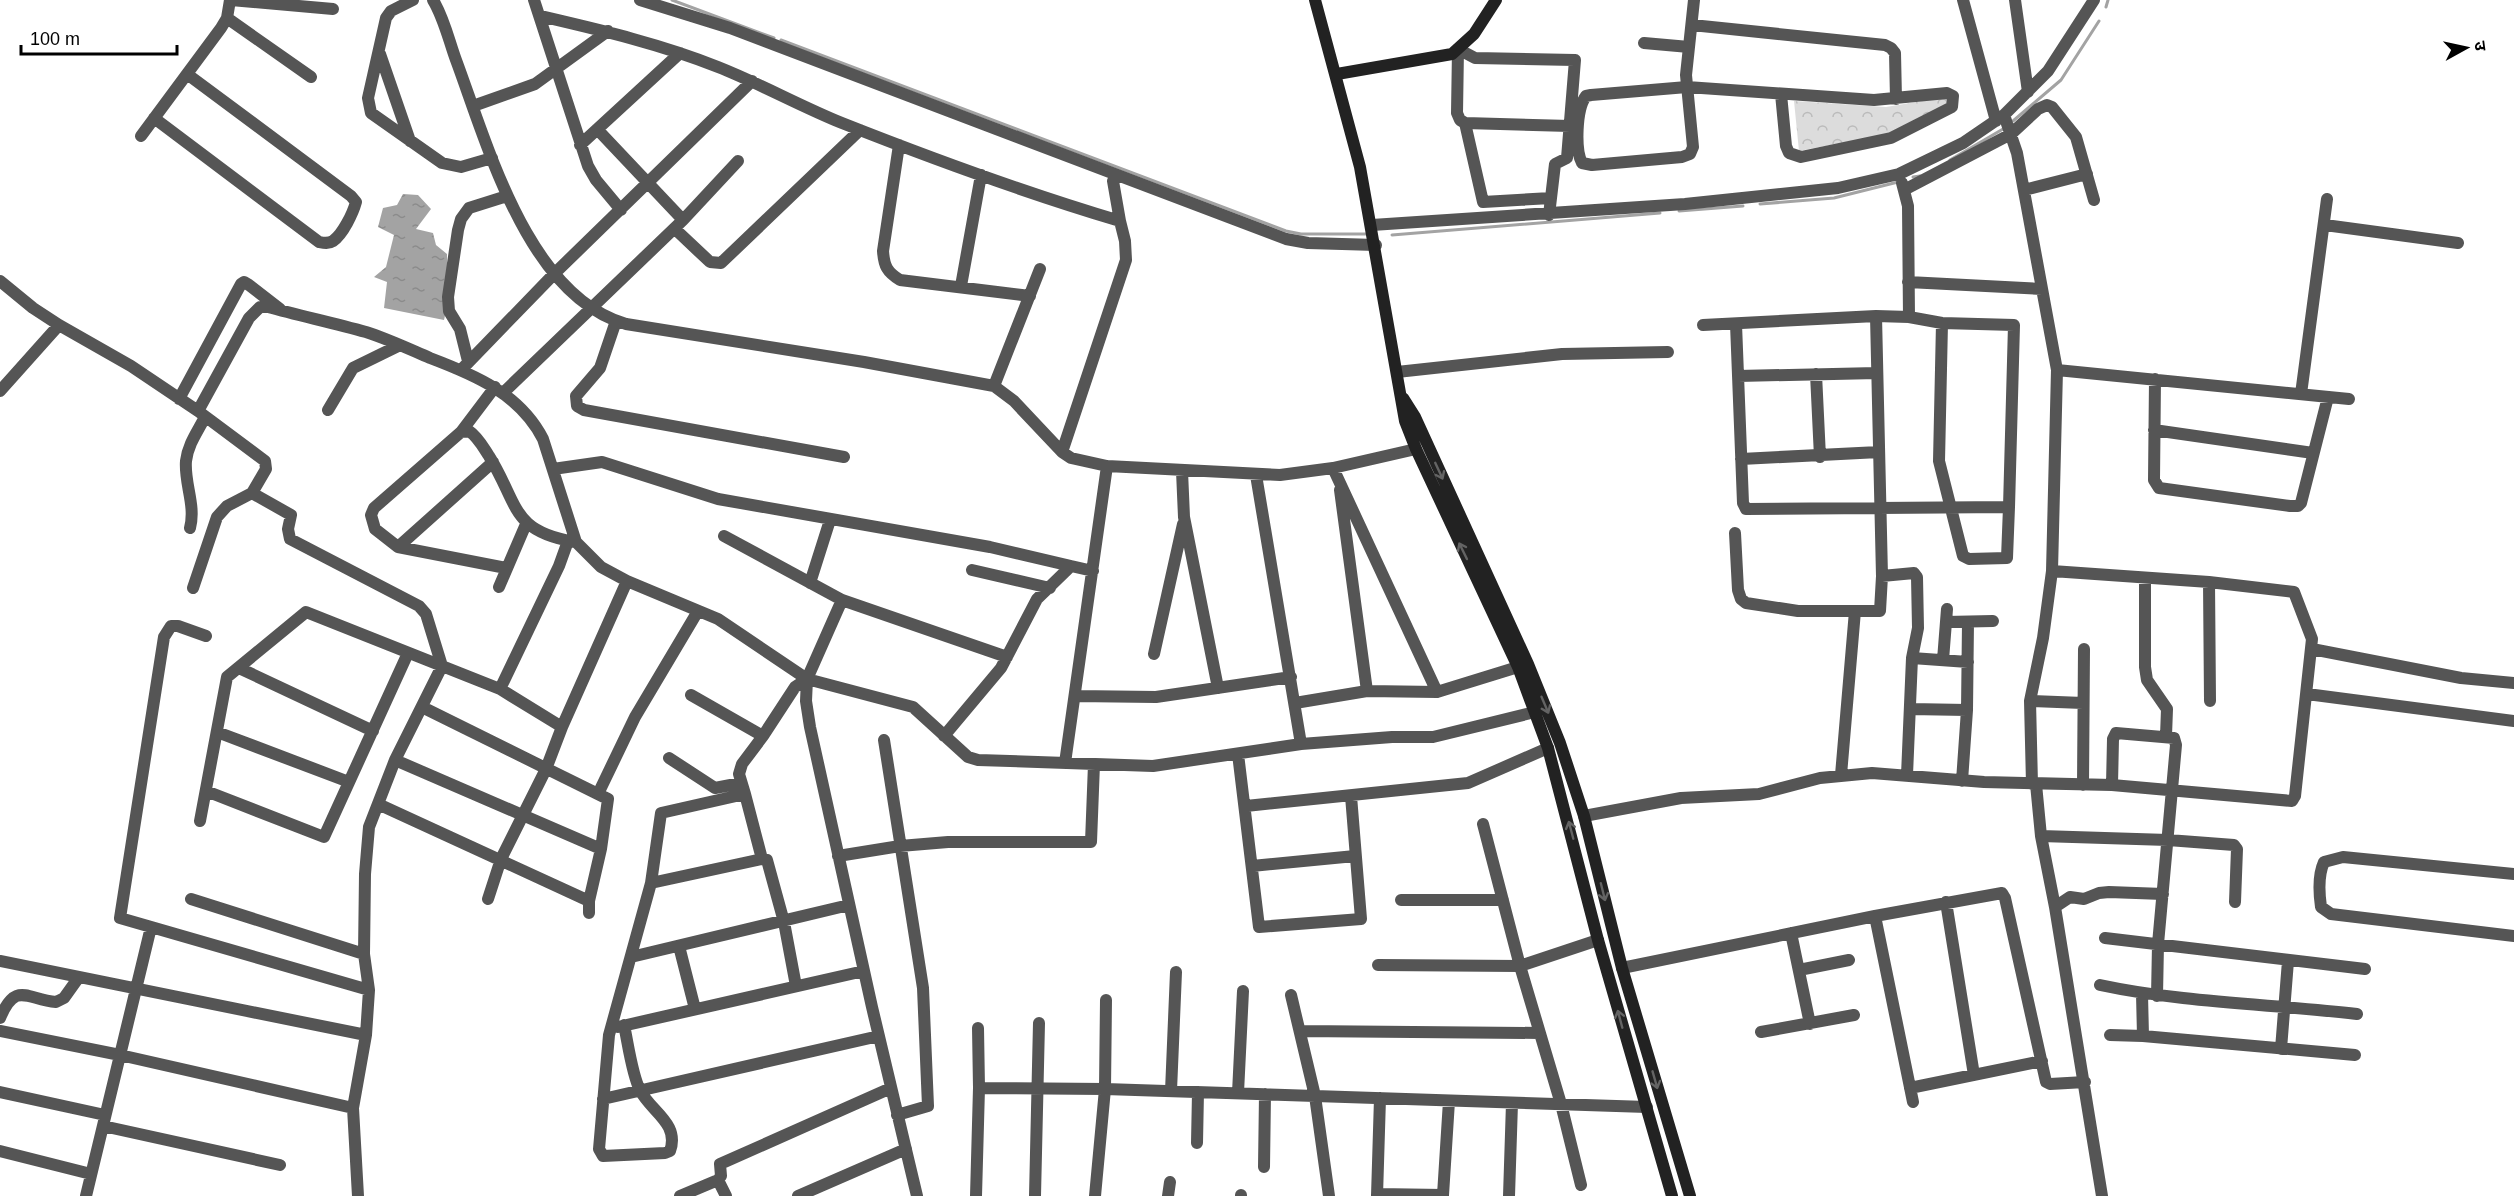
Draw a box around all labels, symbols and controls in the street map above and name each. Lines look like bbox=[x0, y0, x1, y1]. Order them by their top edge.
scale bar bbox=[21, 18, 177, 56]
north arrow bbox=[2436, 18, 2496, 78]
text: 100 m bbox=[30, 29, 80, 49]
text: उ bbox=[2471, 40, 2490, 52]
one-way arrow bbox=[1433, 461, 1445, 479]
one-way arrow bbox=[1457, 542, 1469, 560]
one-way arrow bbox=[1540, 696, 1552, 714]
one-way arrow bbox=[1564, 821, 1576, 840]
one-way arrow bbox=[1597, 882, 1609, 901]
one-way arrow bbox=[1614, 1010, 1625, 1029]
one-way arrow bbox=[1650, 1070, 1661, 1089]

